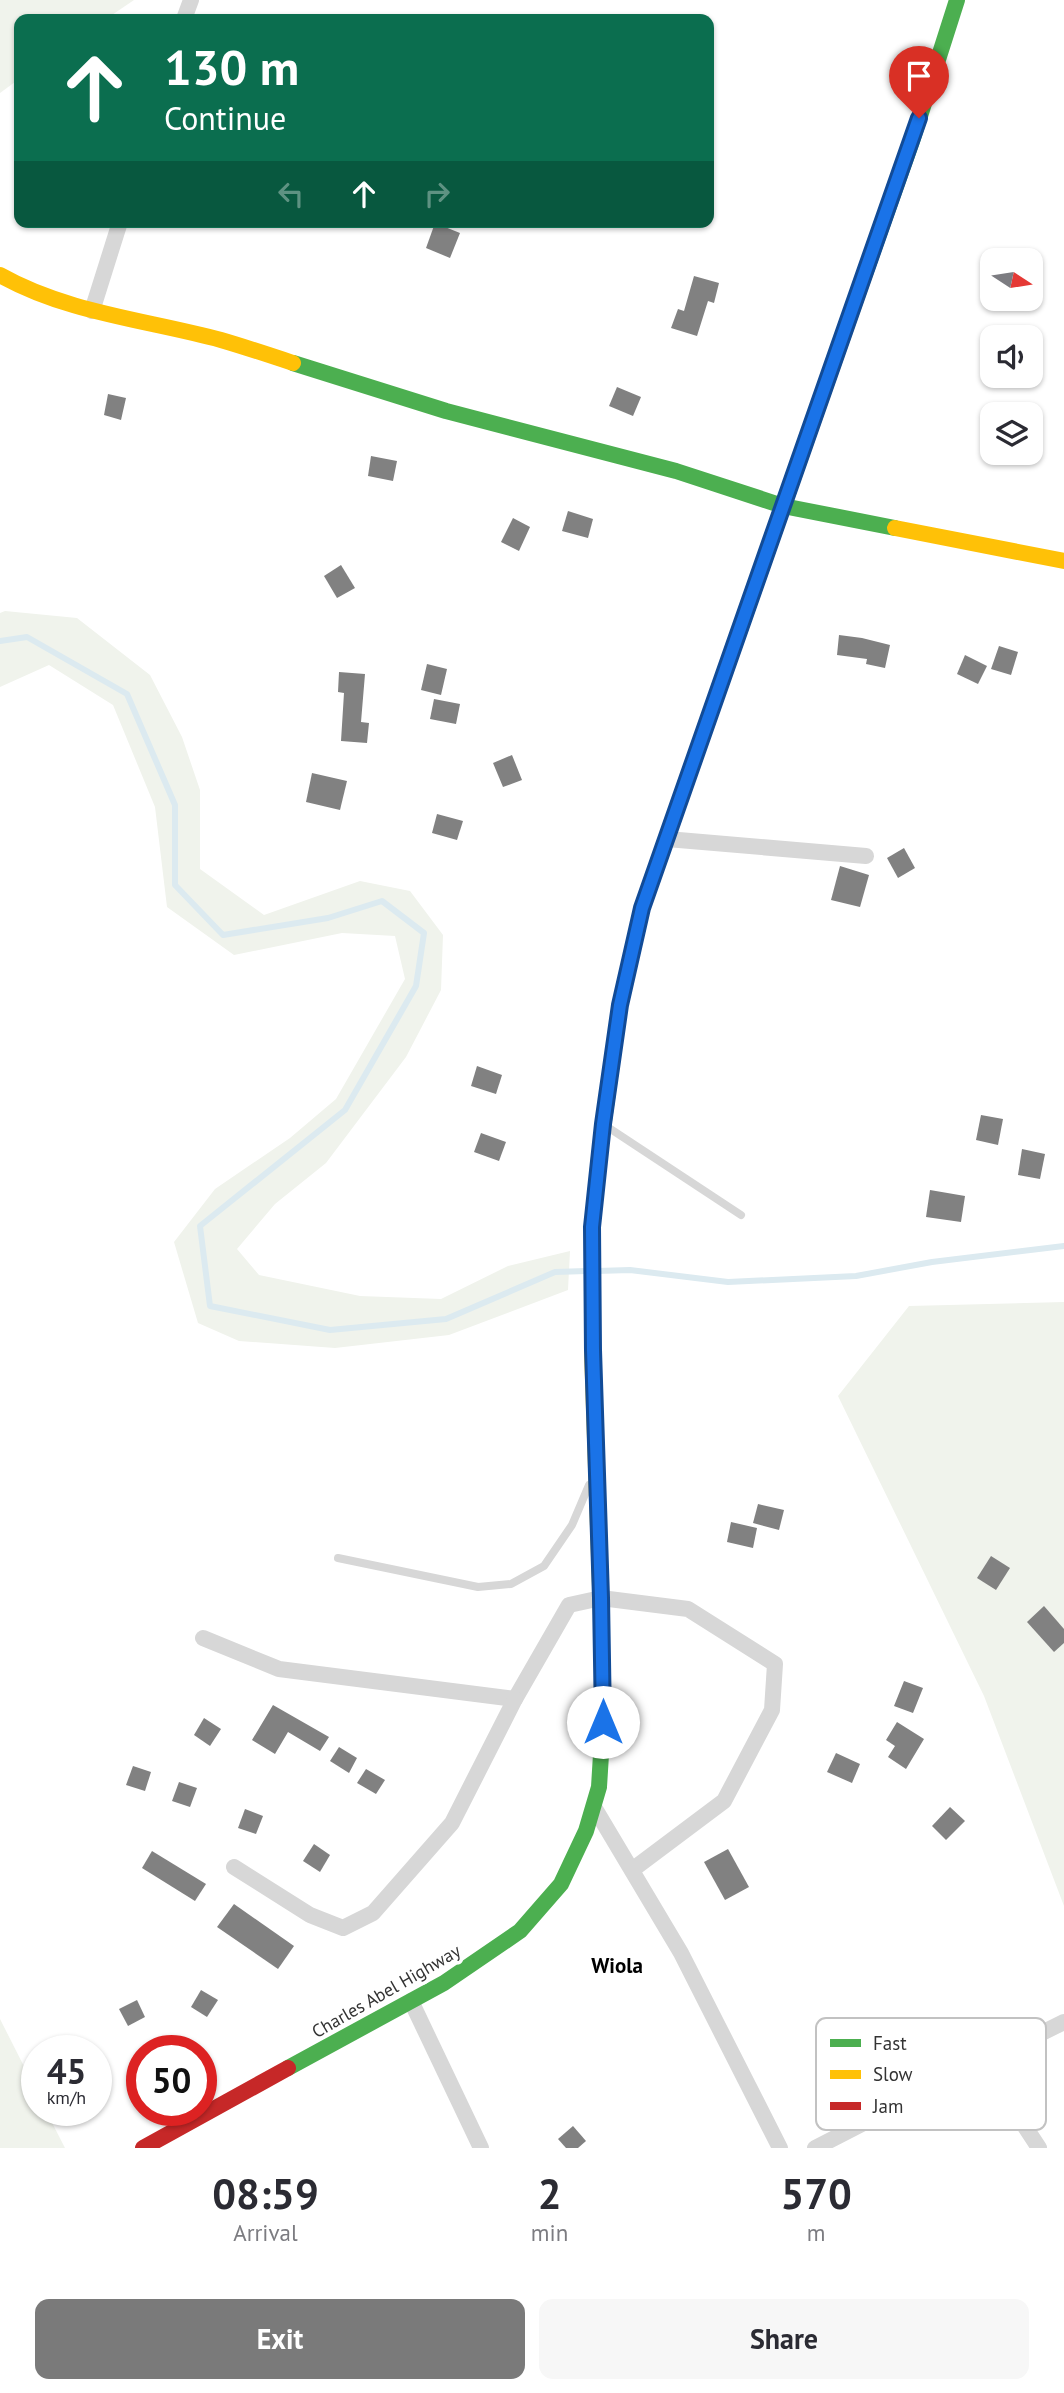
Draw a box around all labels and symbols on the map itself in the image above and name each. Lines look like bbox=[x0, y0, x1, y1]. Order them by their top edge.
pin bbox=[889, 46, 949, 118]
north arrow bbox=[980, 248, 1043, 312]
position arrow bbox=[566, 1685, 640, 1759]
street label: Charles Abel Highway bbox=[308, 1939, 465, 2043]
district label: Wiola bbox=[591, 1952, 643, 1979]
legend bbox=[816, 2018, 1046, 2130]
text: Fast bbox=[873, 2031, 907, 2055]
speed limit sign: 50 bbox=[126, 2035, 217, 2126]
text: Slow bbox=[873, 2062, 913, 2086]
text: Jam bbox=[872, 2094, 903, 2118]

